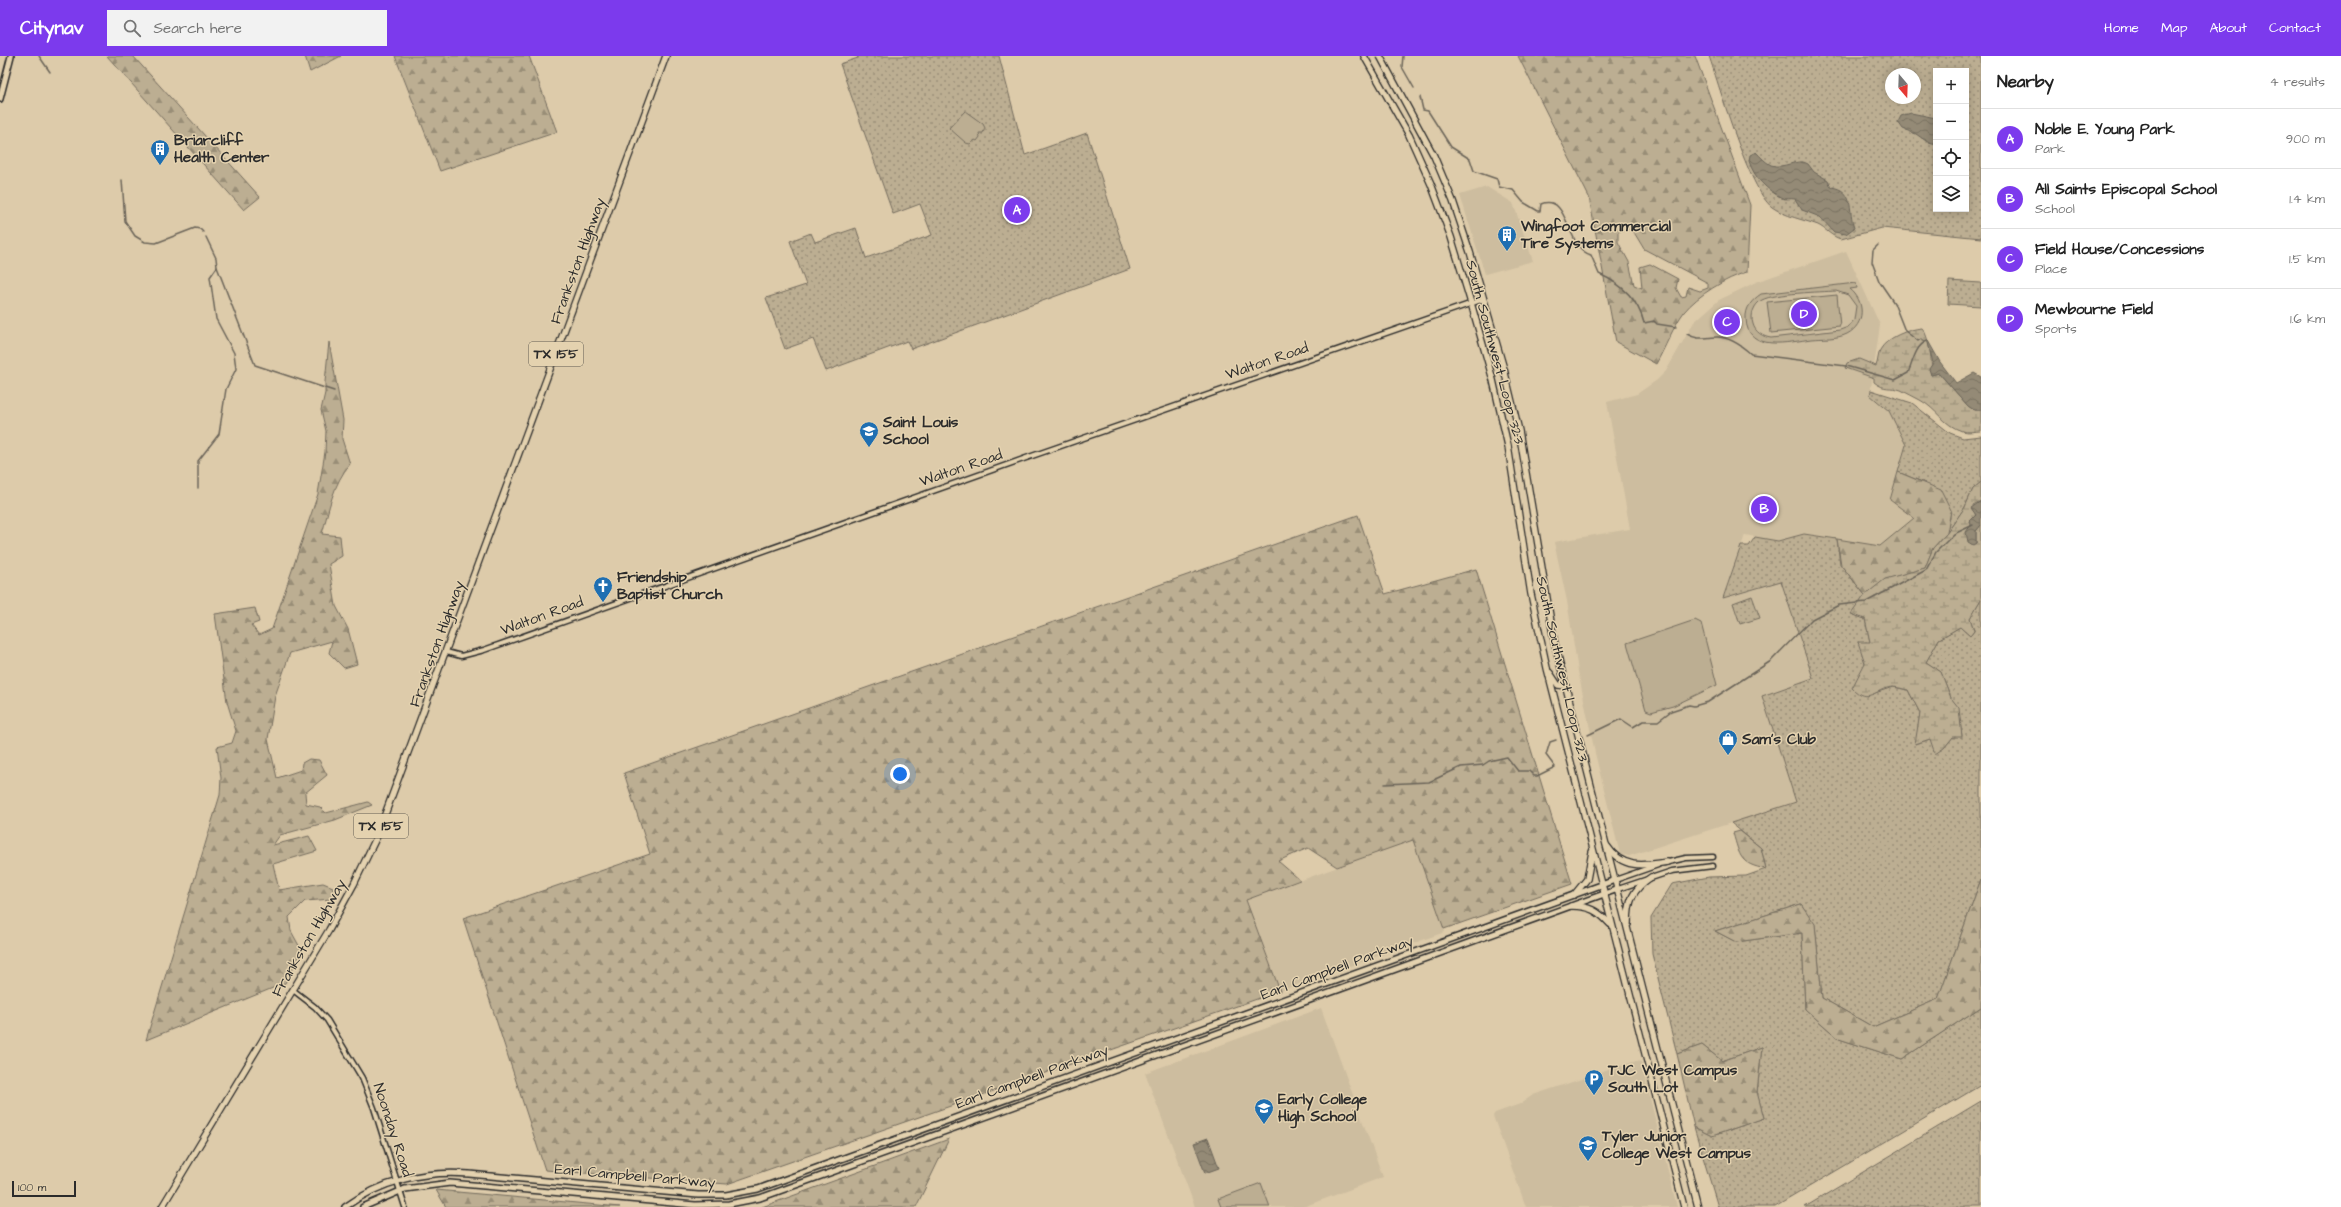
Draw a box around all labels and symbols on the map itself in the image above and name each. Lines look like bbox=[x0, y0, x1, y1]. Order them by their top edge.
north arrow bbox=[1885, 68, 1921, 104]
place label: Briarcliff Health Center bbox=[174, 130, 270, 168]
building icon: Briarcliff Health Center bbox=[149, 138, 171, 166]
street label: Frankston Highway bbox=[545, 195, 612, 327]
pin: A bbox=[1004, 195, 1030, 225]
place label: Wingfoot Commercial Tire Systems bbox=[1520, 216, 1672, 255]
building icon: Wingfoot Commercial Tire Systems bbox=[1496, 224, 1518, 252]
street label: South Southwest Loop 323 bbox=[1460, 258, 1530, 447]
pin: D bbox=[1791, 299, 1817, 329]
pin: C bbox=[1714, 307, 1740, 337]
street label: Walton Road bbox=[1223, 337, 1312, 385]
road number: TX 155 bbox=[529, 342, 583, 366]
place label: Saint Louis School bbox=[882, 412, 959, 450]
school or university icon: Saint Louis School bbox=[858, 420, 880, 448]
street label: Walton Road bbox=[917, 444, 1006, 492]
pin: B bbox=[1751, 494, 1777, 524]
place label: Friendship Baptist Church bbox=[617, 567, 723, 605]
street label: South Southwest Loop 323 bbox=[1530, 574, 1594, 764]
church icon: Friendship Baptist Church bbox=[592, 575, 614, 603]
street label: Frankston Highway bbox=[404, 578, 471, 710]
street label: Walton Road bbox=[498, 591, 587, 641]
shop icon: Sam's Club bbox=[1717, 728, 1739, 756]
place label: Sam's Club bbox=[1741, 729, 1817, 750]
your location bbox=[890, 764, 910, 784]
road number: TX 155 bbox=[354, 814, 408, 838]
street label: Frankston Highway bbox=[267, 875, 352, 1001]
street label: Earl Campbell Parkway bbox=[1258, 931, 1417, 1006]
street label: Earl Campbell Parkway bbox=[953, 1040, 1112, 1115]
place label: TJC West Campus South Lot bbox=[1607, 1060, 1738, 1098]
parking icon: TJC West Campus South Lot bbox=[1583, 1068, 1605, 1096]
street label: Noonday Road bbox=[367, 1080, 418, 1180]
place label: Early College High School bbox=[1278, 1089, 1367, 1129]
school or university icon: Early College High School bbox=[1253, 1097, 1275, 1125]
place label: Tyler Junior College West Campus bbox=[1601, 1126, 1751, 1166]
school or university icon: Tyler Junior College West Campus bbox=[1577, 1134, 1599, 1162]
street label: Earl Campbell Parkway bbox=[554, 1159, 716, 1194]
scale bar bbox=[12, 1179, 76, 1198]

